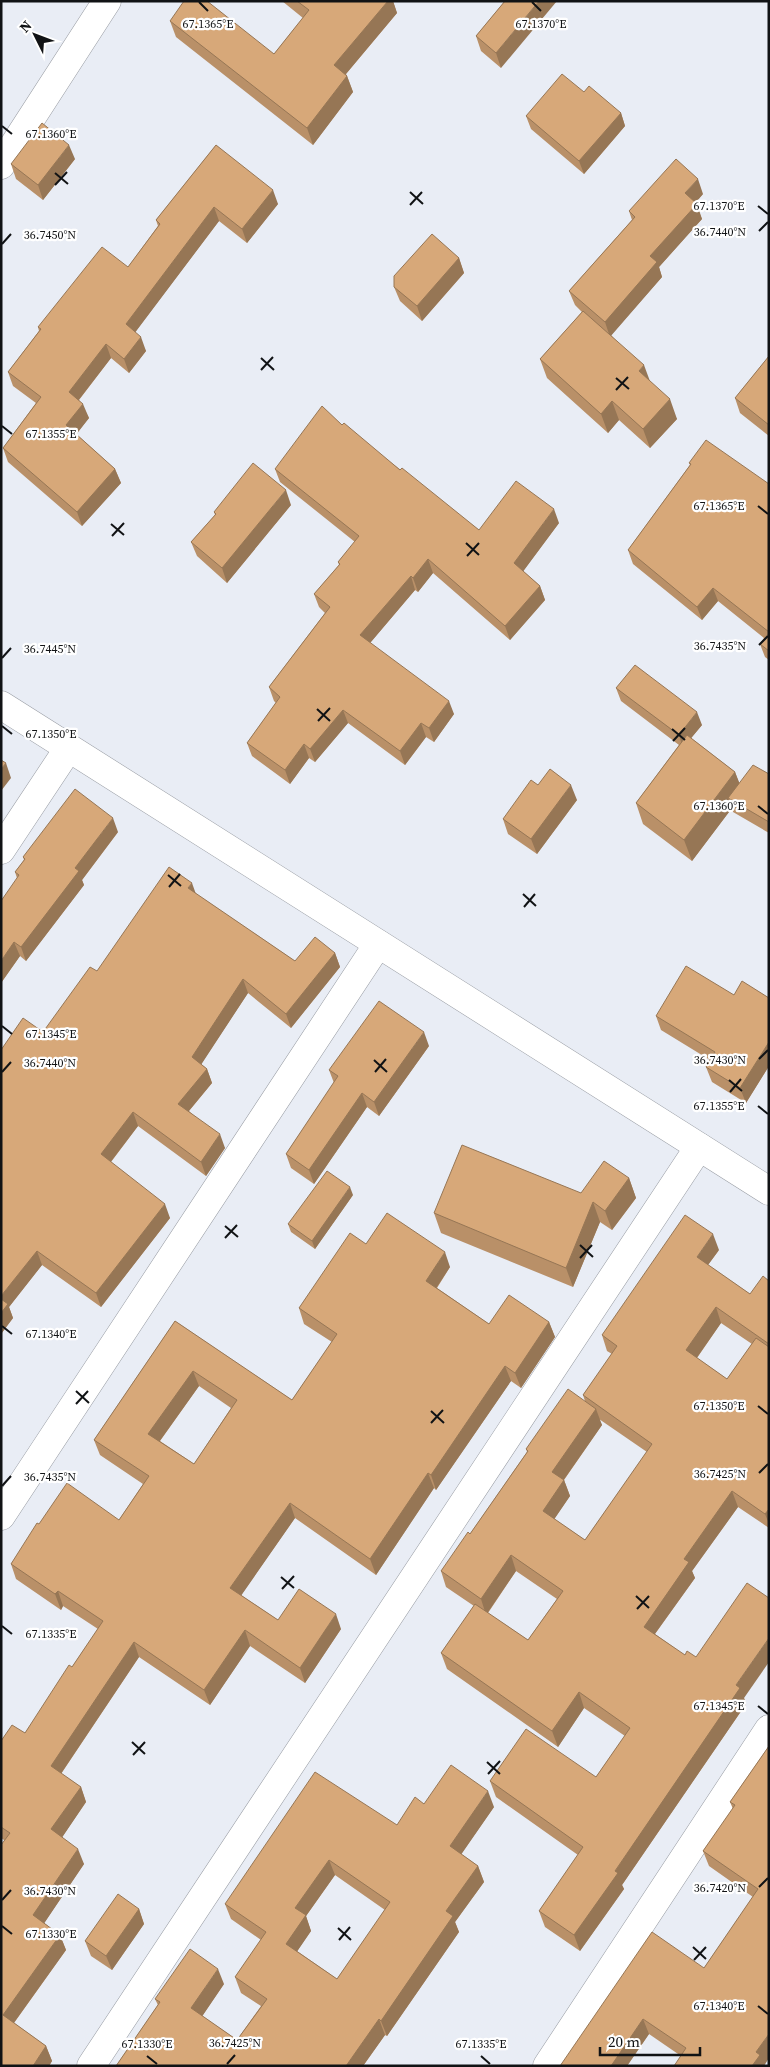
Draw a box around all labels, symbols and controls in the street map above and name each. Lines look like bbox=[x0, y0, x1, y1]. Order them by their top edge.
north arrow bbox=[10, 10, 60, 60]
text: N bbox=[14, 16, 36, 37]
text: 67.1365°E bbox=[183, 16, 233, 32]
text: 67.1370°E bbox=[516, 16, 566, 32]
text: 67.1360°E bbox=[26, 126, 76, 142]
text: 67.1370°E bbox=[694, 198, 744, 214]
text: 36.7440°N bbox=[694, 224, 746, 240]
text: 36.7450°N bbox=[24, 227, 76, 243]
text: 67.1355°E bbox=[26, 426, 76, 442]
text: 67.1365°E bbox=[694, 498, 744, 514]
text: 36.7435°N bbox=[694, 638, 746, 654]
text: 36.7445°N bbox=[24, 641, 76, 657]
text: 67.1350°E bbox=[26, 726, 76, 742]
text: 67.1360°E bbox=[694, 798, 744, 814]
text: 67.1345°E bbox=[26, 1026, 76, 1042]
text: 36.7430°N bbox=[694, 1052, 746, 1068]
text: 36.7440°N bbox=[24, 1055, 76, 1071]
text: 67.1355°E bbox=[694, 1098, 744, 1114]
text: 67.1340°E bbox=[26, 1326, 76, 1342]
text: 67.1350°E bbox=[694, 1398, 744, 1414]
text: 36.7425°N bbox=[694, 1466, 746, 1482]
text: 36.7435°N bbox=[24, 1469, 76, 1485]
text: 67.1335°E bbox=[26, 1626, 76, 1642]
text: 67.1345°E bbox=[694, 1698, 744, 1714]
text: 36.7420°N bbox=[694, 1880, 746, 1896]
text: 36.7430°N bbox=[24, 1883, 76, 1899]
text: 67.1330°E bbox=[26, 1926, 76, 1942]
text: 67.1340°E bbox=[694, 1998, 744, 2014]
scale bar bbox=[600, 2024, 700, 2056]
text: 20 m bbox=[608, 2031, 640, 2052]
text: 36.7425°N bbox=[209, 2035, 261, 2051]
text: 67.1330°E bbox=[122, 2036, 172, 2052]
text: 67.1335°E bbox=[456, 2036, 506, 2052]

